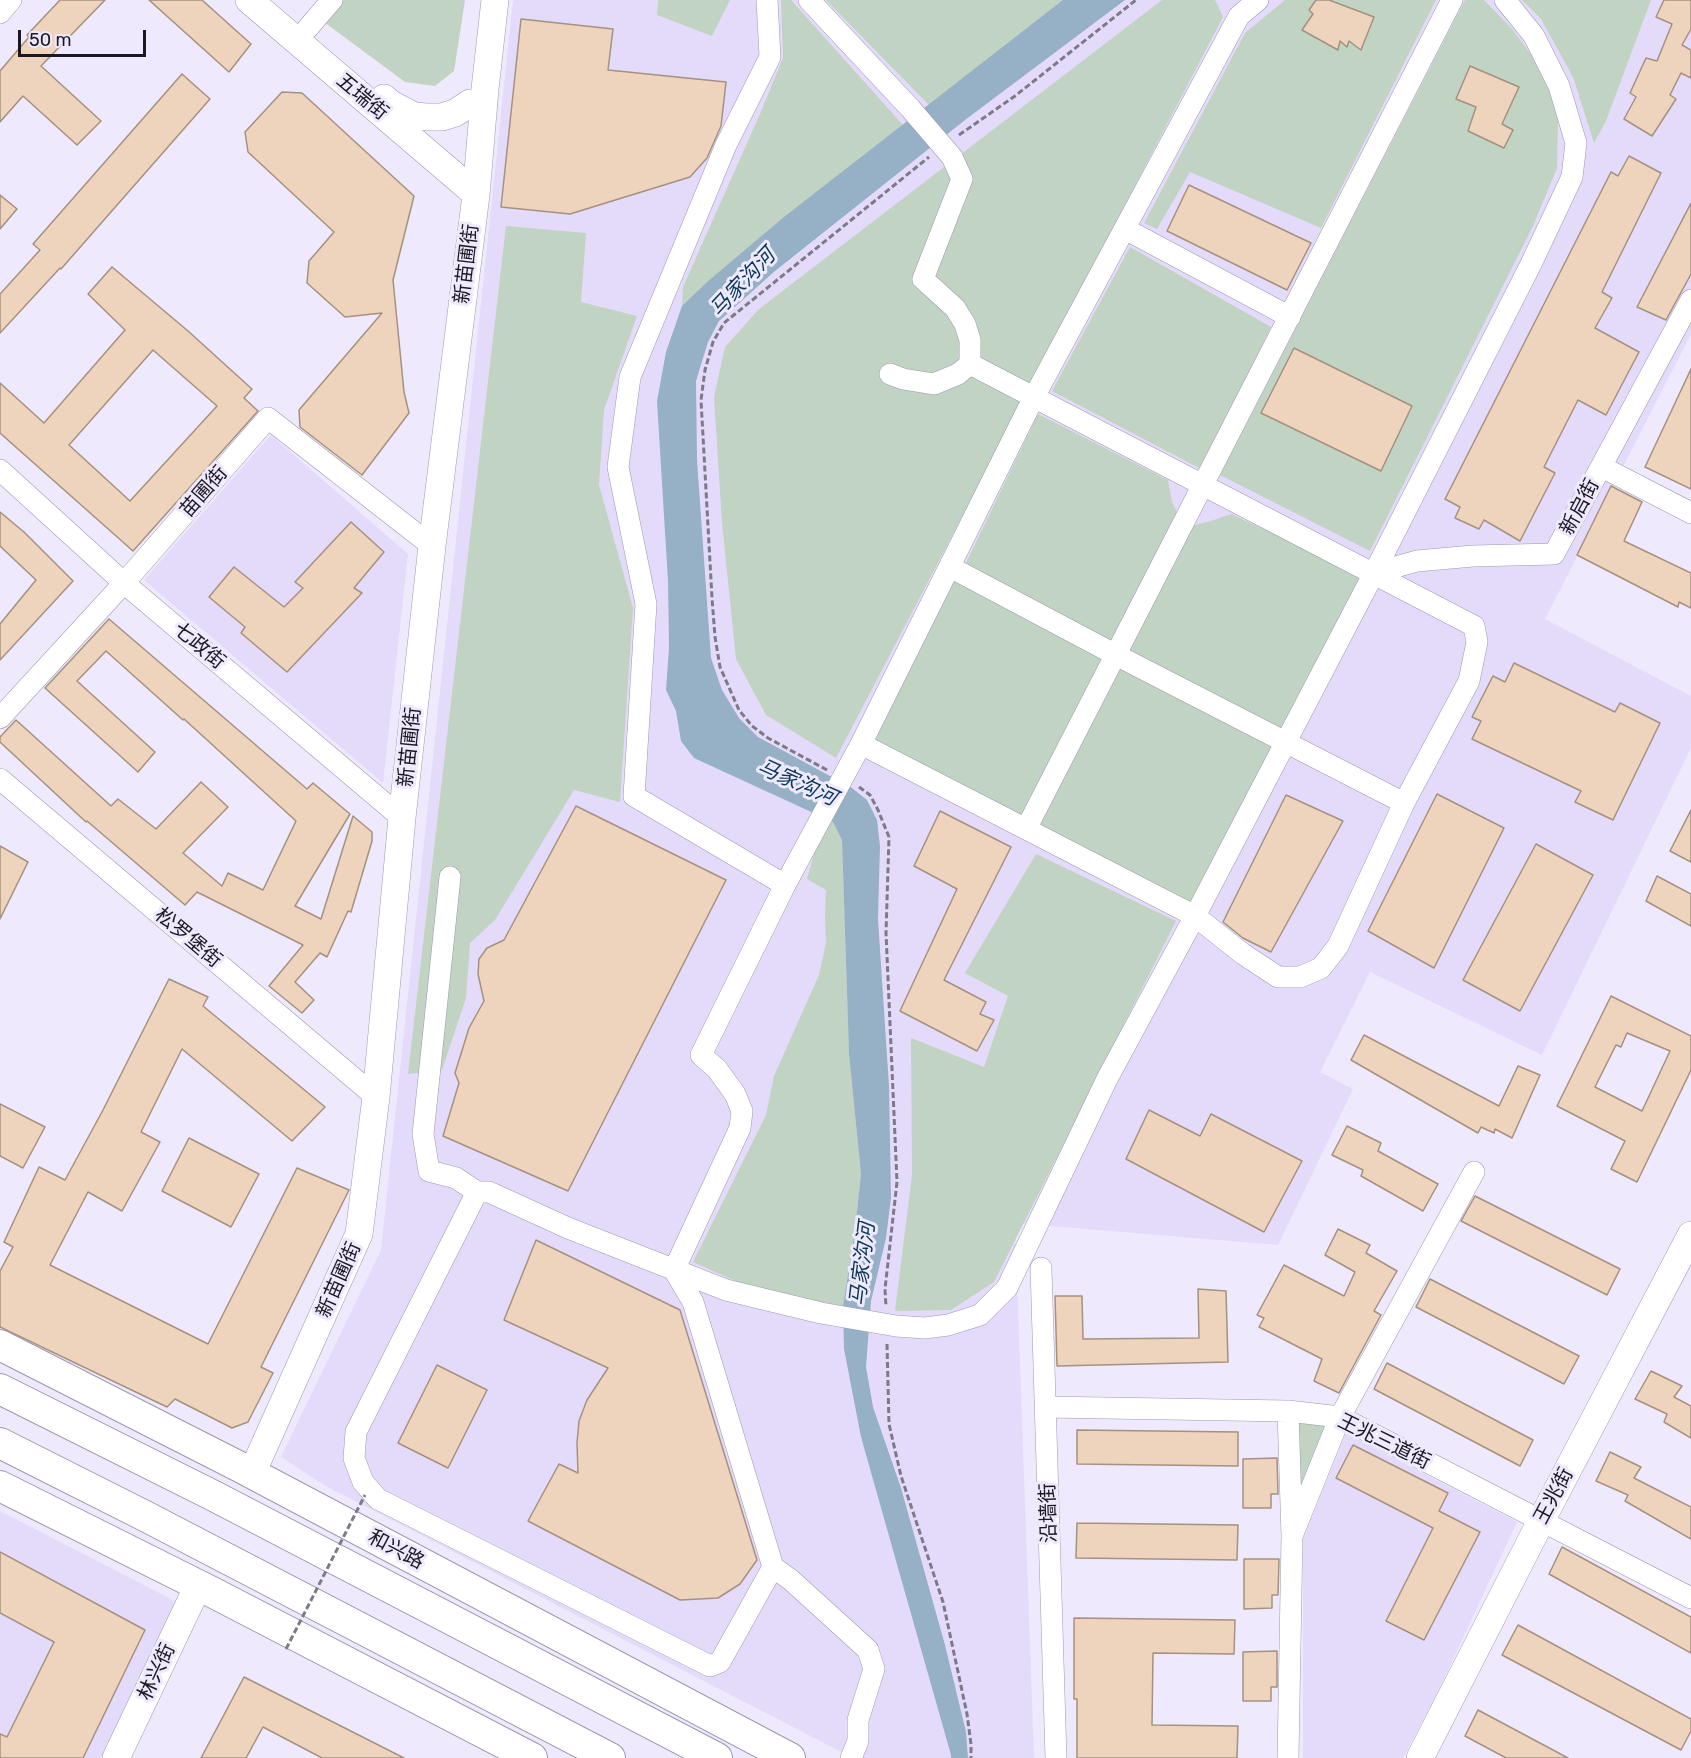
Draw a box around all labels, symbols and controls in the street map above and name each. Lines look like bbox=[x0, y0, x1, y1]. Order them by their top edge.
scale bar bbox=[21, 18, 148, 56]
text: 50 m bbox=[29, 29, 72, 51]
street label: 五瑞街 bbox=[331, 69, 393, 125]
street label: 新苗圃街 bbox=[450, 223, 484, 305]
water label: 马家沟河 bbox=[705, 244, 781, 322]
street label: 苗圃街 bbox=[175, 461, 233, 523]
street label: 新启街 bbox=[1555, 475, 1605, 539]
street label: 七政街 bbox=[168, 618, 230, 674]
street label: 新苗圃街 bbox=[394, 706, 426, 788]
water label: 马家沟河 bbox=[754, 754, 840, 812]
street label: 松罗堡街 bbox=[150, 903, 226, 973]
water label: 马家沟河 bbox=[845, 1221, 881, 1307]
street label: 新苗圃街 bbox=[312, 1239, 366, 1321]
street label: 王兆三道街 bbox=[1334, 1409, 1434, 1475]
street label: 王兆街 bbox=[1529, 1464, 1579, 1528]
street label: 沿墙街 bbox=[1036, 1483, 1062, 1543]
street label: 和兴路 bbox=[364, 1525, 428, 1575]
street label: 林兴街 bbox=[133, 1640, 181, 1704]

